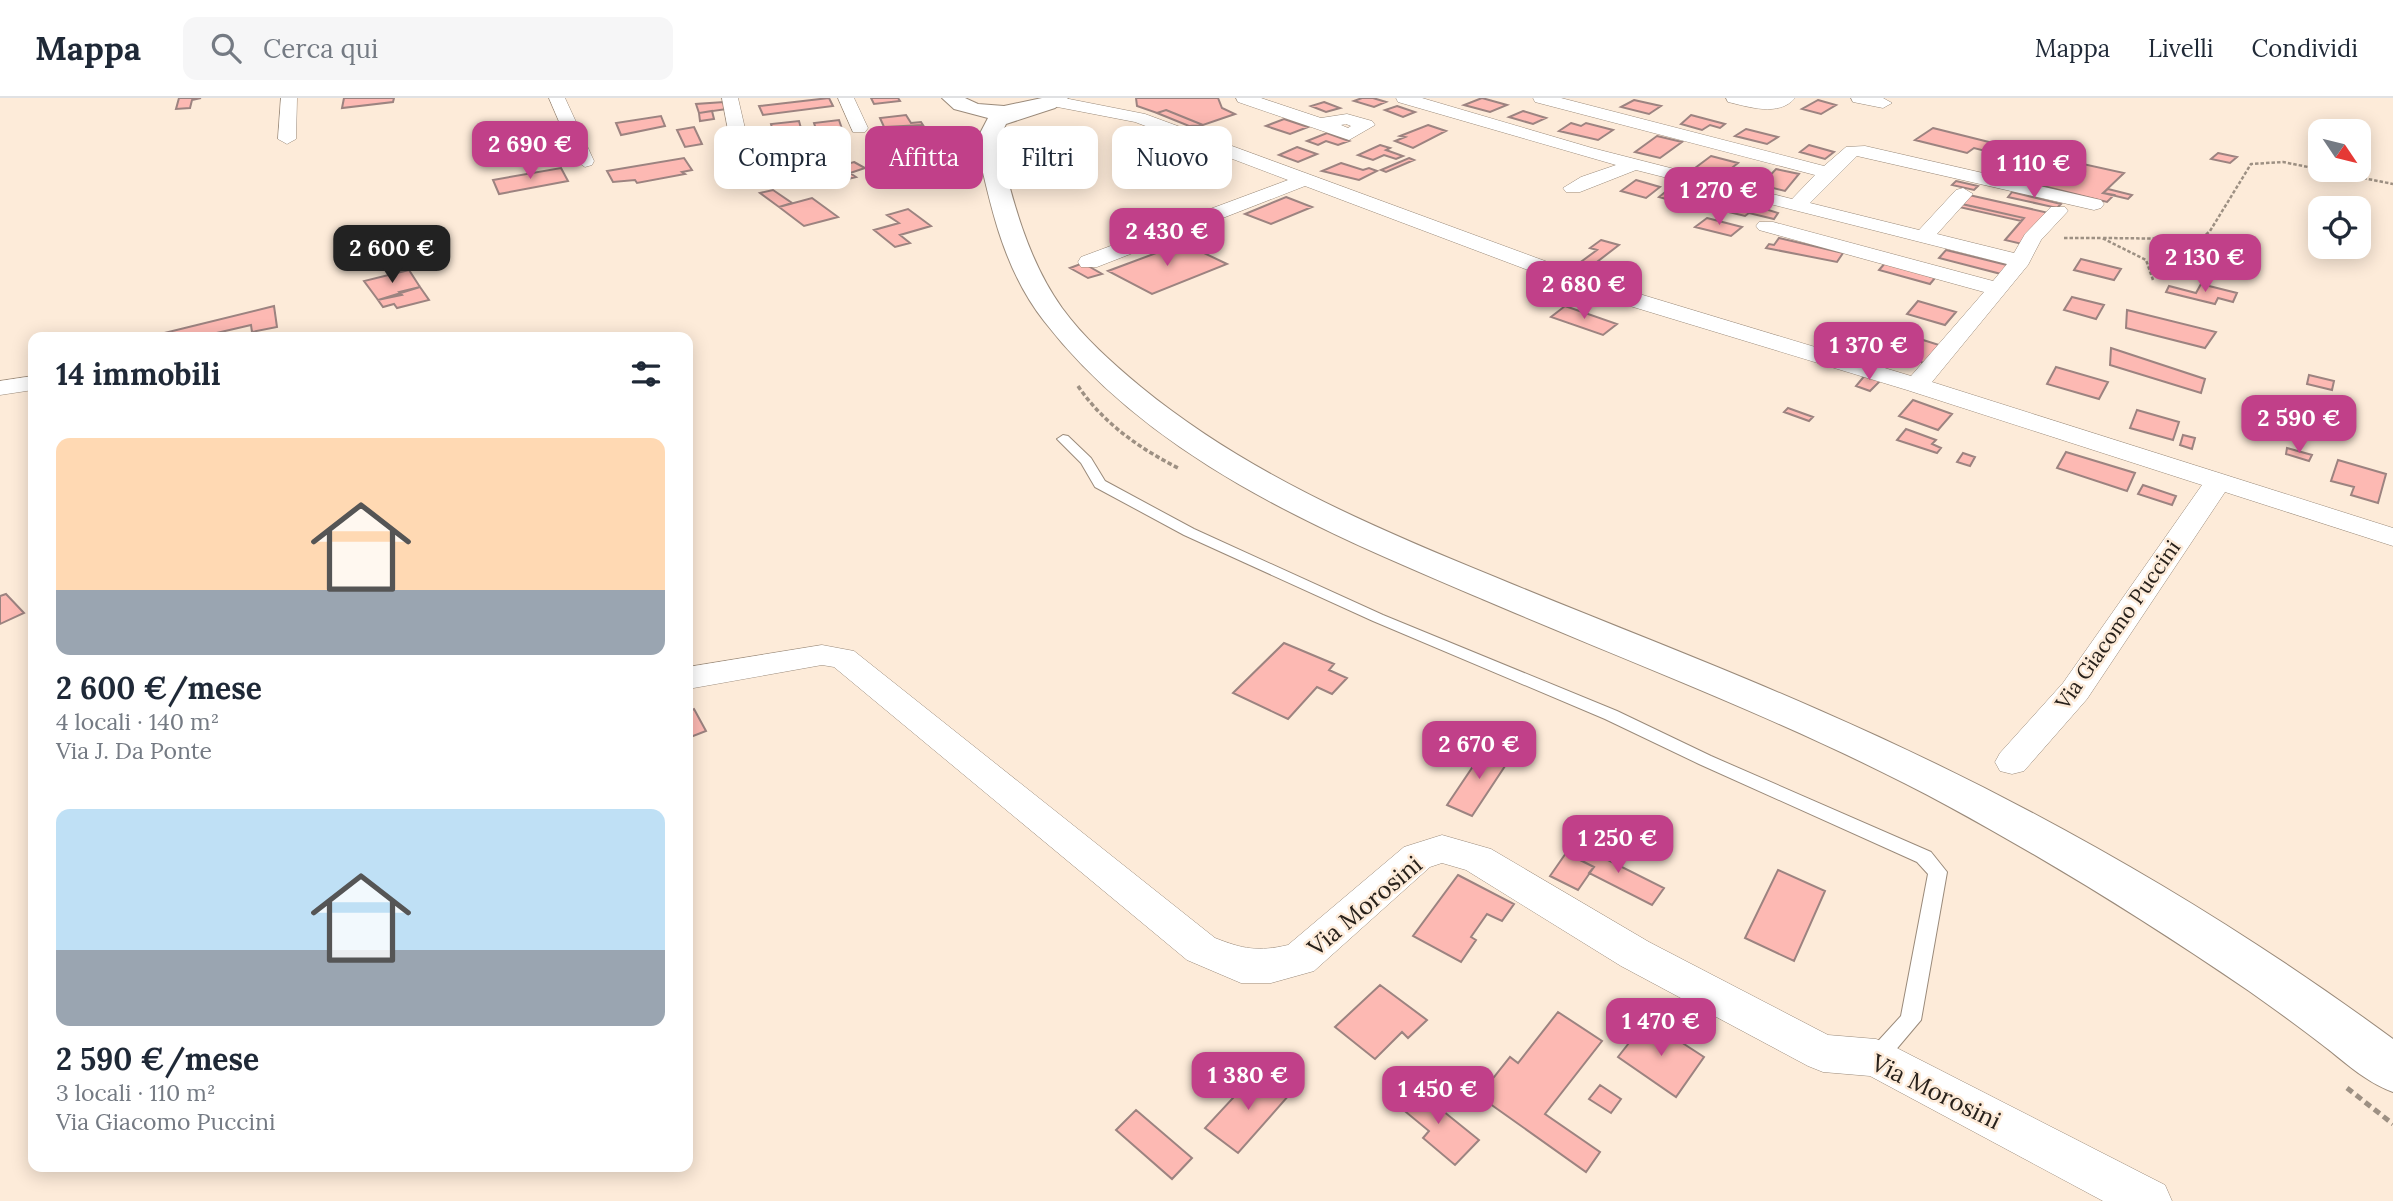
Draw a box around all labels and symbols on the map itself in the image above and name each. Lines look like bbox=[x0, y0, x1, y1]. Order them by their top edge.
north arrow bbox=[2308, 119, 2371, 182]
pin: 2 690 € bbox=[465, 122, 595, 181]
pin: 1 110 € bbox=[1969, 140, 2099, 200]
pin: 1 270 € bbox=[1654, 167, 1784, 227]
pin: 2 430 € bbox=[1102, 208, 1232, 268]
pin: 2 600 € bbox=[327, 226, 457, 285]
pin: 2 130 € bbox=[2140, 234, 2270, 294]
pin: 2 680 € bbox=[1519, 262, 1649, 321]
pin: 1 370 € bbox=[1804, 322, 1934, 382]
pin: 2 590 € bbox=[2234, 396, 2364, 455]
street label: Via Giacomo Puccini bbox=[2048, 535, 2186, 715]
pin: 2 670 € bbox=[1414, 722, 1544, 781]
pin: 1 250 € bbox=[1553, 816, 1683, 875]
street label: Via Morosini bbox=[1300, 849, 1428, 963]
pin: 1 470 € bbox=[1596, 998, 1726, 1058]
street label: Via Morosini bbox=[1866, 1046, 2006, 1136]
pin: 1 380 € bbox=[1183, 1052, 1313, 1112]
pin: 1 450 € bbox=[1373, 1066, 1503, 1126]

